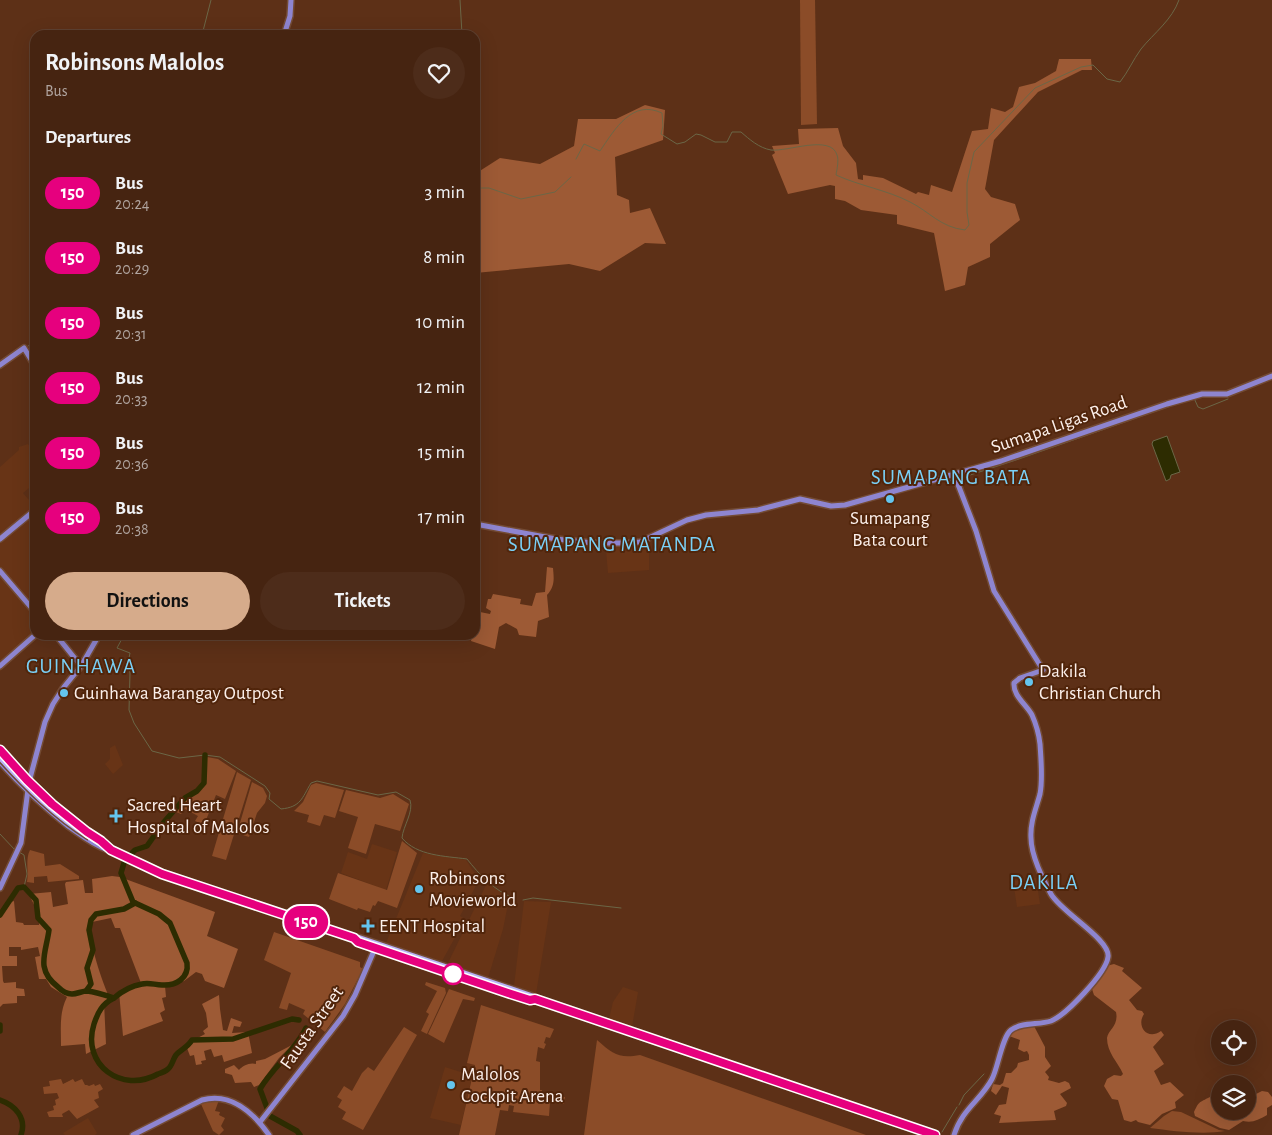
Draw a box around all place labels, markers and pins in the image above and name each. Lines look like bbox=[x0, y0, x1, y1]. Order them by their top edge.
marker: Sumapang Bata court bbox=[884, 493, 896, 505]
place label: Sumapang Bata court bbox=[850, 509, 931, 550]
place label: Dakila Christian Church bbox=[1039, 662, 1161, 703]
marker: Dakila Christian Church bbox=[1023, 676, 1035, 688]
place label: Guinhawa Barangay Outpost bbox=[74, 684, 284, 703]
marker: Guinhawa Barangay Outpost bbox=[58, 687, 70, 699]
place label: Sacred Heart Hospital of Malolos bbox=[127, 796, 269, 837]
marker: Sacred Heart Hospital of Malolos bbox=[109, 809, 123, 823]
place label: Robinsons Movieworld bbox=[429, 869, 517, 910]
marker: Robinsons Movieworld bbox=[413, 883, 425, 895]
place label: EENT Hospital bbox=[379, 917, 485, 936]
marker: EENT Hospital bbox=[361, 919, 375, 933]
unlabelled marker bbox=[442, 963, 464, 985]
place label: Malolos Cockpit Arena bbox=[461, 1065, 564, 1106]
marker: Malolos Cockpit Arena bbox=[445, 1079, 457, 1091]

